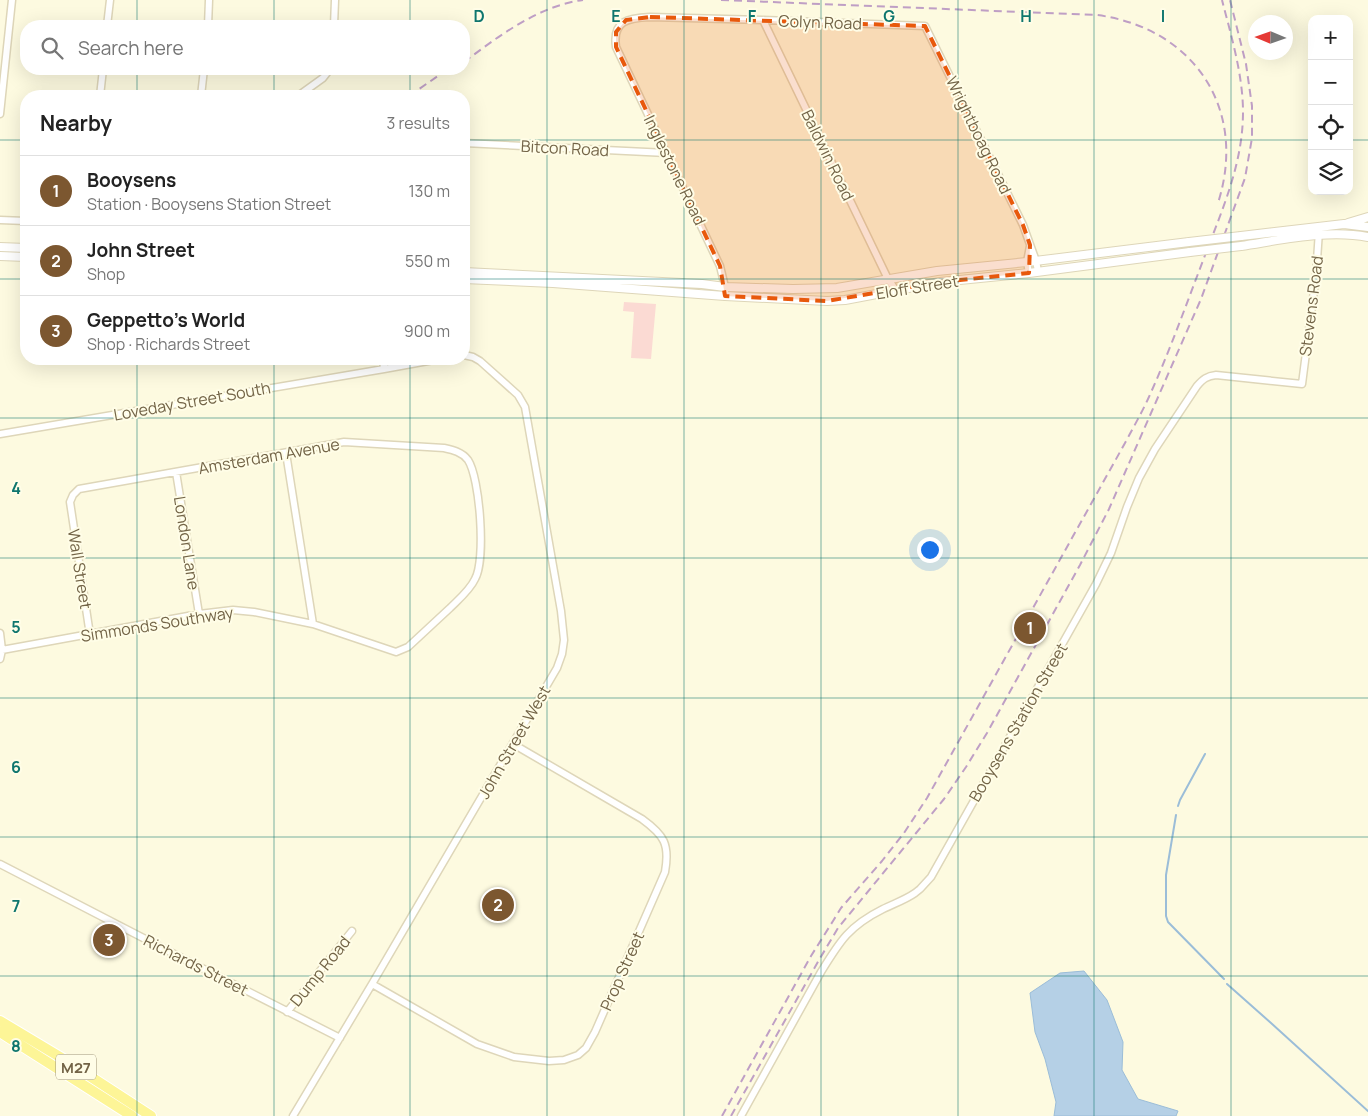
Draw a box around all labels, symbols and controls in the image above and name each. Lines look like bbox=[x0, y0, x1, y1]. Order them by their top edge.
text: D bbox=[473, 5, 485, 27]
text: E bbox=[611, 5, 621, 27]
text: F bbox=[748, 5, 757, 27]
text: G bbox=[883, 5, 895, 27]
text: H bbox=[1020, 5, 1032, 27]
text: I bbox=[1161, 5, 1165, 27]
street label: Colyn Road bbox=[778, 10, 862, 34]
north arrow bbox=[1248, 15, 1293, 60]
map controls bbox=[1308, 15, 1353, 195]
button: + bbox=[1308, 15, 1353, 60]
search box bbox=[20, 20, 470, 75]
icon: search bbox=[38, 34, 66, 62]
text: Search here bbox=[78, 35, 184, 61]
button: − bbox=[1308, 60, 1353, 105]
street label: Wrightboag Road bbox=[941, 73, 1017, 197]
button: locate bbox=[1308, 105, 1353, 150]
street label: Baldwin Road bbox=[797, 106, 859, 204]
text: Nearby bbox=[40, 109, 112, 137]
street label: Inglestone Road bbox=[639, 111, 711, 229]
text: 3 results bbox=[387, 112, 450, 134]
street label: Bitcon Road bbox=[520, 135, 610, 161]
button: layers bbox=[1308, 150, 1353, 195]
text: Booysens bbox=[87, 167, 176, 193]
text: 1 bbox=[52, 180, 60, 202]
text: 130 m bbox=[408, 180, 450, 202]
text: Station · Booysens Station Street bbox=[87, 193, 331, 215]
text: John Street bbox=[87, 237, 195, 263]
text: 2 bbox=[51, 250, 61, 272]
text: 550 m bbox=[405, 250, 450, 272]
street label: Stevens Road bbox=[1294, 255, 1328, 357]
text: Shop bbox=[87, 263, 125, 285]
street label: Eloff Street bbox=[874, 270, 960, 304]
text: Geppetto's World bbox=[87, 307, 245, 333]
text: 3 bbox=[51, 320, 61, 342]
text: 900 m bbox=[404, 320, 450, 342]
text: Shop · Richards Street bbox=[87, 333, 250, 355]
street label: Loveday Street South bbox=[112, 376, 272, 426]
street label: Amsterdam Avenue bbox=[197, 433, 341, 479]
text: 4 bbox=[11, 477, 21, 499]
street label: London Lane bbox=[169, 495, 205, 591]
street label: Wall Street bbox=[63, 527, 97, 611]
your location bbox=[917, 537, 943, 563]
street label: Simmonds Southway bbox=[79, 601, 235, 647]
pin: 1 bbox=[1014, 609, 1046, 647]
text: 5 bbox=[11, 616, 21, 638]
street label: Booysens Station Street bbox=[963, 639, 1073, 805]
street label: John Street West bbox=[473, 681, 555, 803]
text: 6 bbox=[11, 756, 21, 778]
pin: 2 bbox=[482, 886, 514, 924]
text: 7 bbox=[12, 895, 20, 917]
pin: 3 bbox=[93, 921, 125, 959]
street label: Prop Street bbox=[595, 928, 649, 1014]
street label: Richards Street bbox=[140, 929, 252, 1001]
street label: Dump Road bbox=[285, 931, 355, 1011]
text: 8 bbox=[11, 1035, 21, 1057]
road number: M27 bbox=[56, 1054, 96, 1080]

